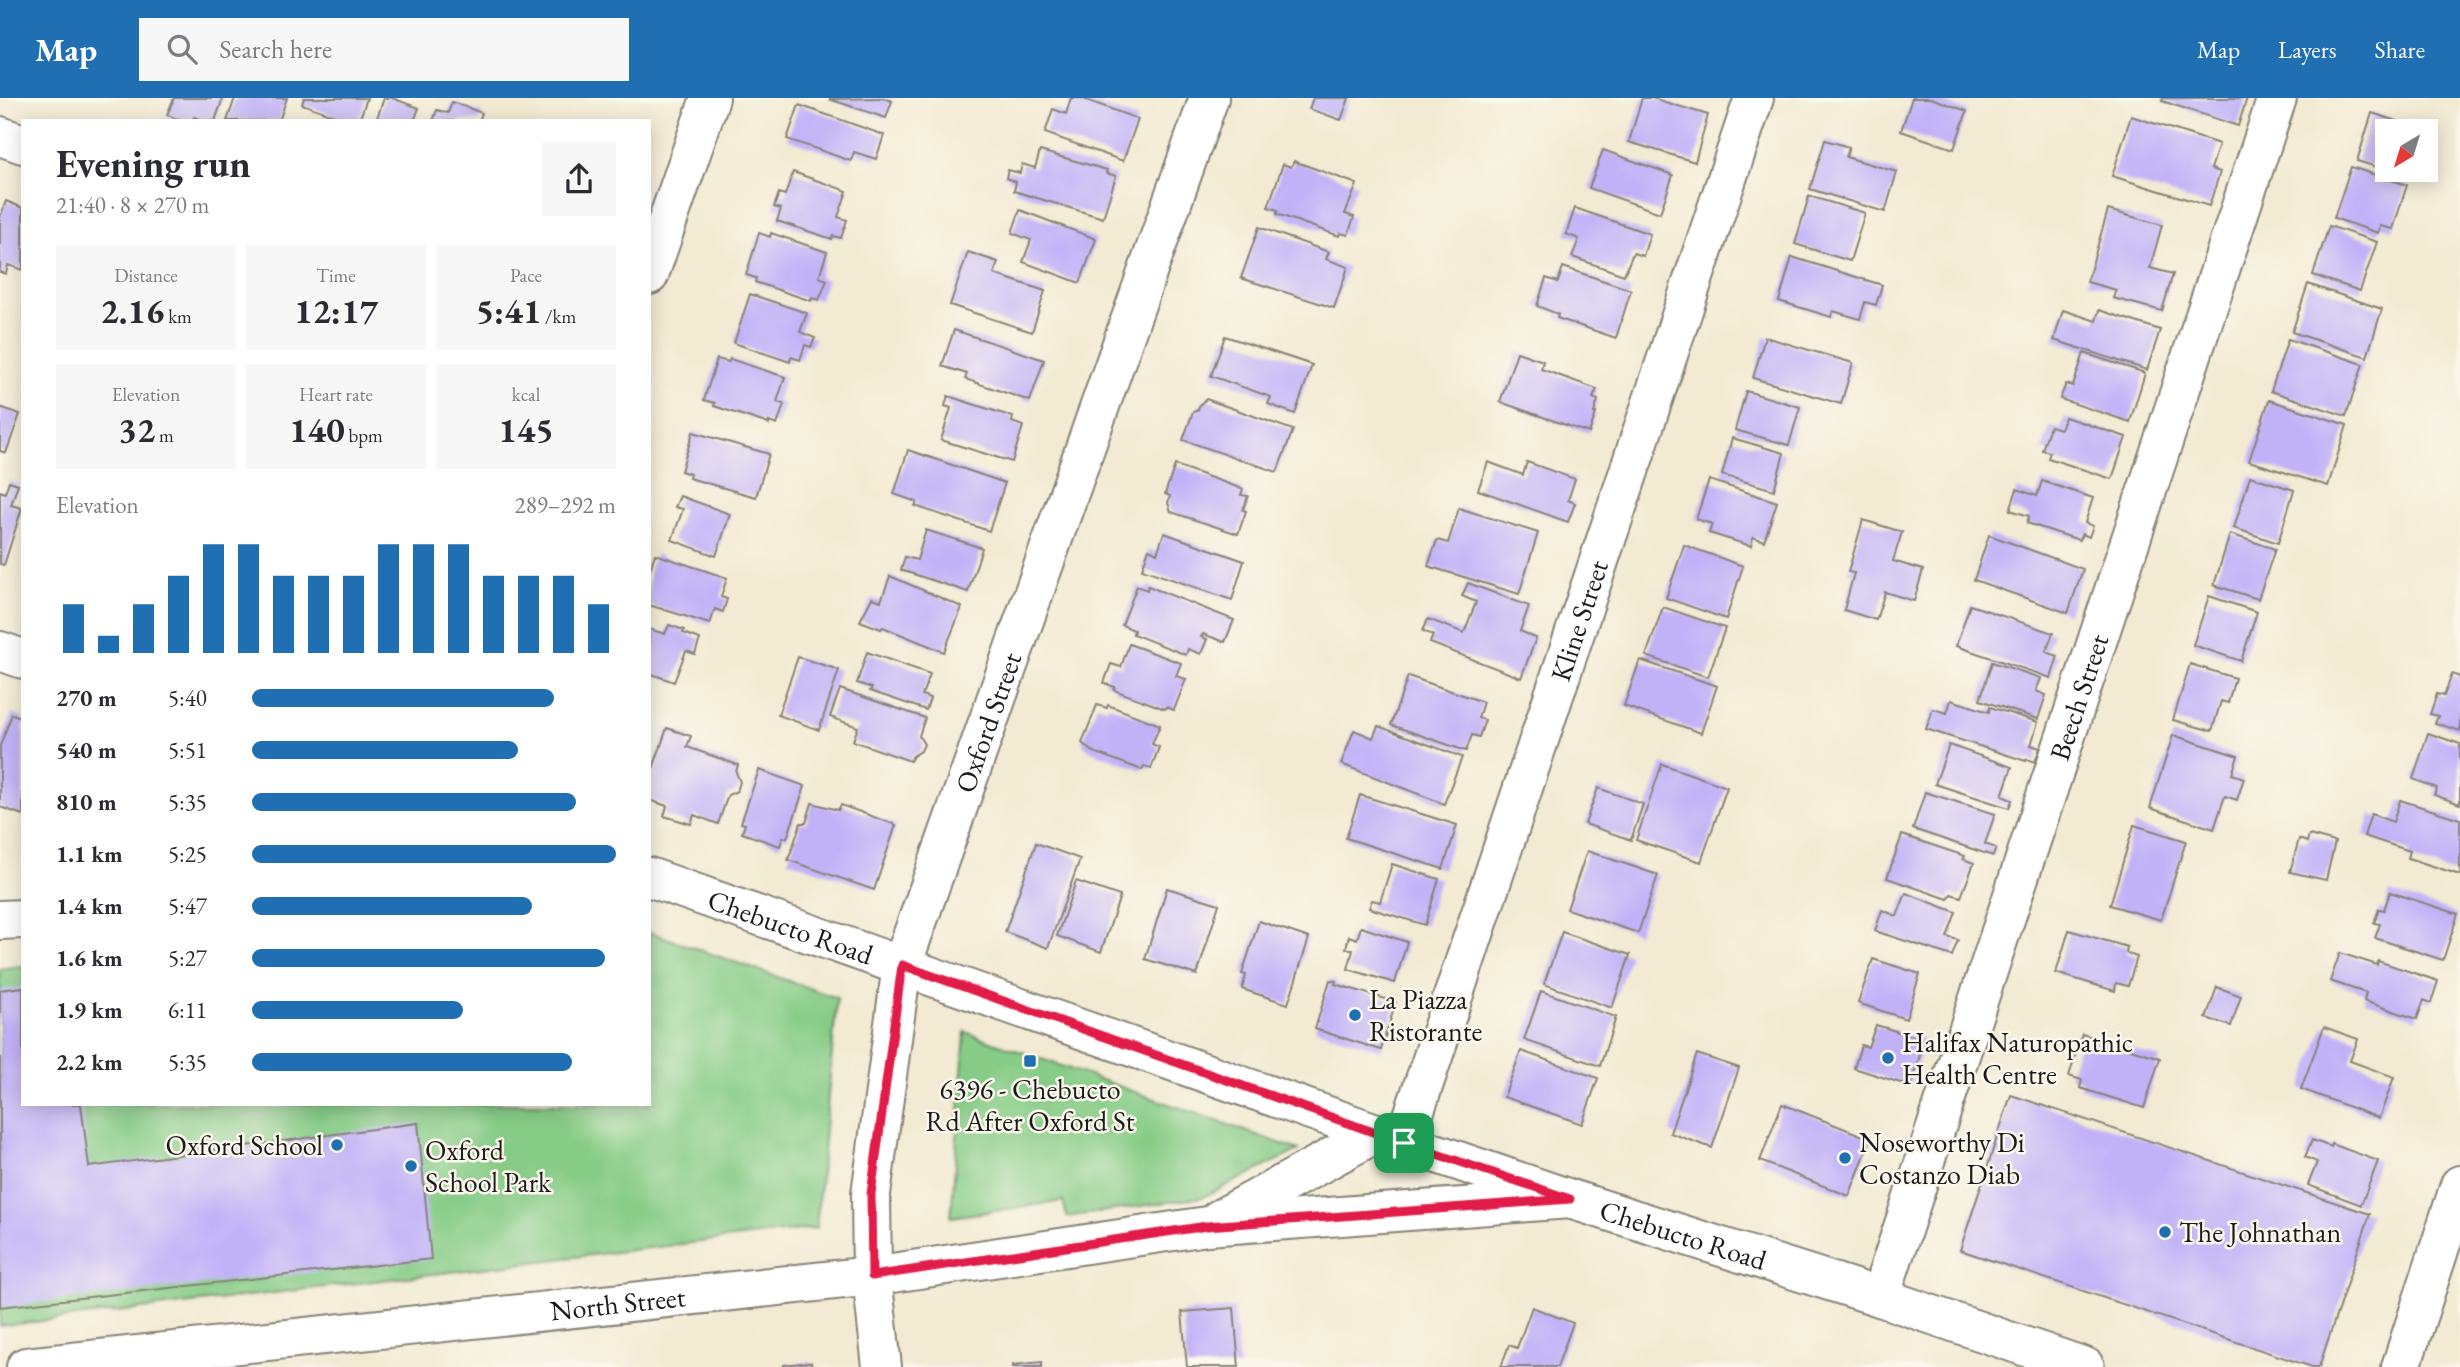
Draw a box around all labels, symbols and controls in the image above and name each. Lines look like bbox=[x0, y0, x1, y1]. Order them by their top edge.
search box bbox=[139, 18, 629, 81]
text: Map bbox=[35, 28, 97, 71]
icon: search bbox=[163, 30, 201, 68]
text: Search here bbox=[219, 32, 332, 66]
text: Map bbox=[2197, 34, 2240, 65]
text: Layers bbox=[2278, 34, 2337, 65]
text: Share bbox=[2375, 34, 2425, 65]
north arrow bbox=[2375, 119, 2438, 182]
map controls bbox=[2375, 119, 2438, 182]
text: Evening run bbox=[56, 139, 251, 188]
button: share bbox=[542, 142, 616, 216]
text: 21:40 · 8 × 270 m bbox=[56, 190, 209, 220]
text: Distance bbox=[114, 263, 178, 288]
text: Time bbox=[316, 263, 356, 288]
text: Pace bbox=[510, 263, 542, 288]
text: 2.16 bbox=[100, 288, 164, 333]
text: 12:17 bbox=[294, 288, 378, 333]
text: 5:41 bbox=[476, 288, 541, 333]
text: km bbox=[164, 304, 192, 329]
text: /km bbox=[541, 304, 576, 329]
text: Elevation bbox=[112, 382, 180, 407]
text: Heart rate bbox=[299, 382, 373, 407]
text: kcal bbox=[512, 382, 540, 407]
text: 32 bbox=[118, 407, 155, 452]
text: 140 bbox=[289, 407, 345, 452]
text: 145 bbox=[498, 407, 554, 452]
text: m bbox=[155, 423, 174, 448]
text: bpm bbox=[345, 423, 383, 448]
text: Elevation bbox=[56, 490, 139, 520]
text: 289–292 m bbox=[515, 490, 616, 520]
street label: Kline Street bbox=[1542, 555, 1616, 686]
street label: Beech Street bbox=[2041, 629, 2116, 765]
street label: Oxford Street bbox=[947, 647, 1029, 797]
text: 270 m bbox=[56, 683, 117, 713]
text: 5:40 bbox=[168, 683, 207, 713]
text: 540 m bbox=[56, 735, 117, 765]
text: 5:51 bbox=[168, 735, 207, 765]
text: 810 m bbox=[56, 787, 117, 817]
text: 5:35 bbox=[168, 787, 207, 817]
text: 1.1 km bbox=[56, 839, 123, 869]
text: 5:25 bbox=[168, 839, 207, 869]
street label: Chebucto Road bbox=[703, 881, 879, 973]
text: 1.4 km bbox=[56, 891, 123, 921]
text: 5:47 bbox=[168, 891, 207, 921]
text: 1.6 km bbox=[56, 943, 123, 973]
text: 5:27 bbox=[168, 943, 207, 973]
place label: La Piazza Ristorante bbox=[1369, 981, 1483, 1049]
text: 1.9 km bbox=[56, 995, 123, 1025]
text: 6:11 bbox=[168, 995, 207, 1025]
marker: La Piazza Ristorante bbox=[1347, 1007, 1363, 1023]
place label: Halifax Naturopathic Health Centre bbox=[1902, 1024, 2133, 1092]
text: 2.2 km bbox=[56, 1047, 123, 1077]
text: 5:35 bbox=[168, 1047, 207, 1077]
marker: Halifax Naturopathic Health Centre bbox=[1880, 1050, 1896, 1066]
marker: 6396 - Chebucto Rd After Oxford St bbox=[1022, 1053, 1038, 1069]
place label: 6396 - Chebucto Rd After Oxford St bbox=[925, 1071, 1135, 1139]
pin bbox=[1374, 1113, 1434, 1173]
icon: arrive bbox=[1385, 1124, 1423, 1162]
place label: Noseworthy Di Costanzo Diab bbox=[1859, 1124, 2025, 1192]
place label: Oxford School bbox=[166, 1127, 323, 1163]
place label: Oxford School Park bbox=[425, 1132, 552, 1200]
marker: Oxford School bbox=[329, 1137, 345, 1153]
marker: Noseworthy Di Costanzo Diab bbox=[1837, 1150, 1853, 1166]
marker: Oxford School Park bbox=[403, 1158, 419, 1174]
street label: Chebucto Road bbox=[1595, 1192, 1772, 1278]
place label: The Johnathan bbox=[2179, 1214, 2341, 1250]
marker: The Johnathan bbox=[2157, 1224, 2173, 1240]
street label: North Street bbox=[548, 1278, 687, 1329]

